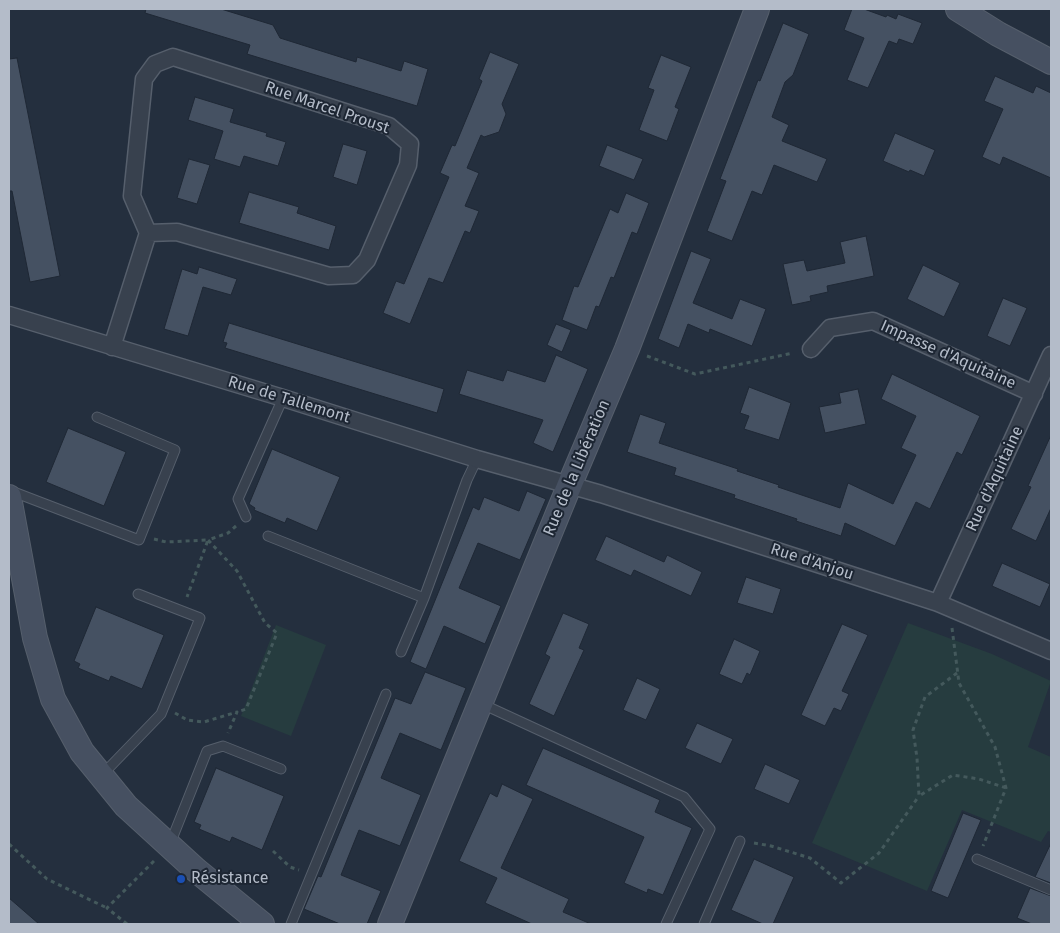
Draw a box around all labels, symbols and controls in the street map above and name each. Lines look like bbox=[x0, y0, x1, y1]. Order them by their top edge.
street label: Rue Marcel Proust bbox=[262, 78, 392, 138]
street label: Impasse d'Aquitaine bbox=[877, 316, 1019, 394]
street label: Rue de Tallemont bbox=[226, 372, 352, 428]
street label: Rue de la Libération bbox=[540, 397, 614, 539]
street label: Rue d'Aquitaine bbox=[962, 423, 1028, 535]
street label: Rue d'Anjou bbox=[768, 540, 856, 584]
place label: Résistance bbox=[191, 869, 268, 889]
marker: Résistance bbox=[175, 873, 187, 885]

